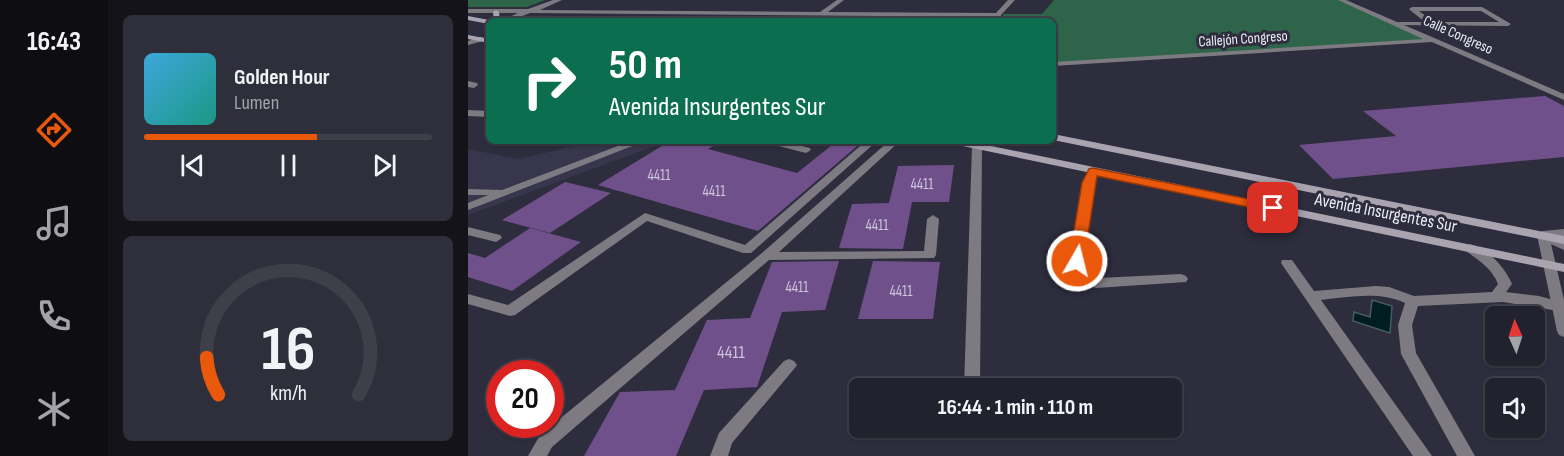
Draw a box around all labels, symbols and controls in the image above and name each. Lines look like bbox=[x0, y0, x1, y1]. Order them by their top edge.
street label: Calle Congreso bbox=[1420, 11, 1496, 59]
text: 16:43 bbox=[27, 26, 81, 58]
street label: Callejón Congreso bbox=[1198, 26, 1288, 52]
text: 50 m bbox=[609, 40, 682, 91]
icon: right bbox=[510, 42, 588, 120]
text: Golden Hour bbox=[234, 64, 330, 91]
text: Lumen bbox=[234, 91, 279, 115]
text: Avenida Insurgentes Sur bbox=[609, 91, 826, 123]
icon: directions bbox=[33, 109, 75, 151]
icon: previous bbox=[176, 149, 209, 182]
icon: pause bbox=[272, 149, 305, 182]
icon: next bbox=[368, 149, 401, 182]
house number: 4411 bbox=[647, 166, 671, 185]
house number: 4411 bbox=[910, 175, 934, 194]
house number: 4411 bbox=[702, 182, 726, 201]
pin bbox=[1247, 182, 1298, 233]
street label: Avenida Insurgentes Sur bbox=[1312, 189, 1459, 237]
icon: arrive bbox=[1256, 191, 1289, 224]
icon: music bbox=[33, 202, 75, 244]
house number: 4411 bbox=[865, 216, 889, 235]
position arrow bbox=[1045, 229, 1109, 293]
house number: 4411 bbox=[785, 278, 809, 297]
house number: 4411 bbox=[889, 282, 913, 301]
icon: phone bbox=[33, 295, 75, 337]
north arrow bbox=[1485, 306, 1545, 366]
map controls bbox=[1485, 306, 1545, 438]
text: 16 bbox=[261, 313, 315, 388]
house number: 4411 bbox=[717, 342, 746, 363]
speed limit sign: 20 bbox=[486, 360, 564, 438]
button: sound bbox=[1485, 378, 1545, 438]
text: km/h bbox=[269, 382, 307, 407]
icon: climate bbox=[33, 388, 75, 430]
text: 16:44 · 1 min · 110 m bbox=[938, 394, 1093, 421]

